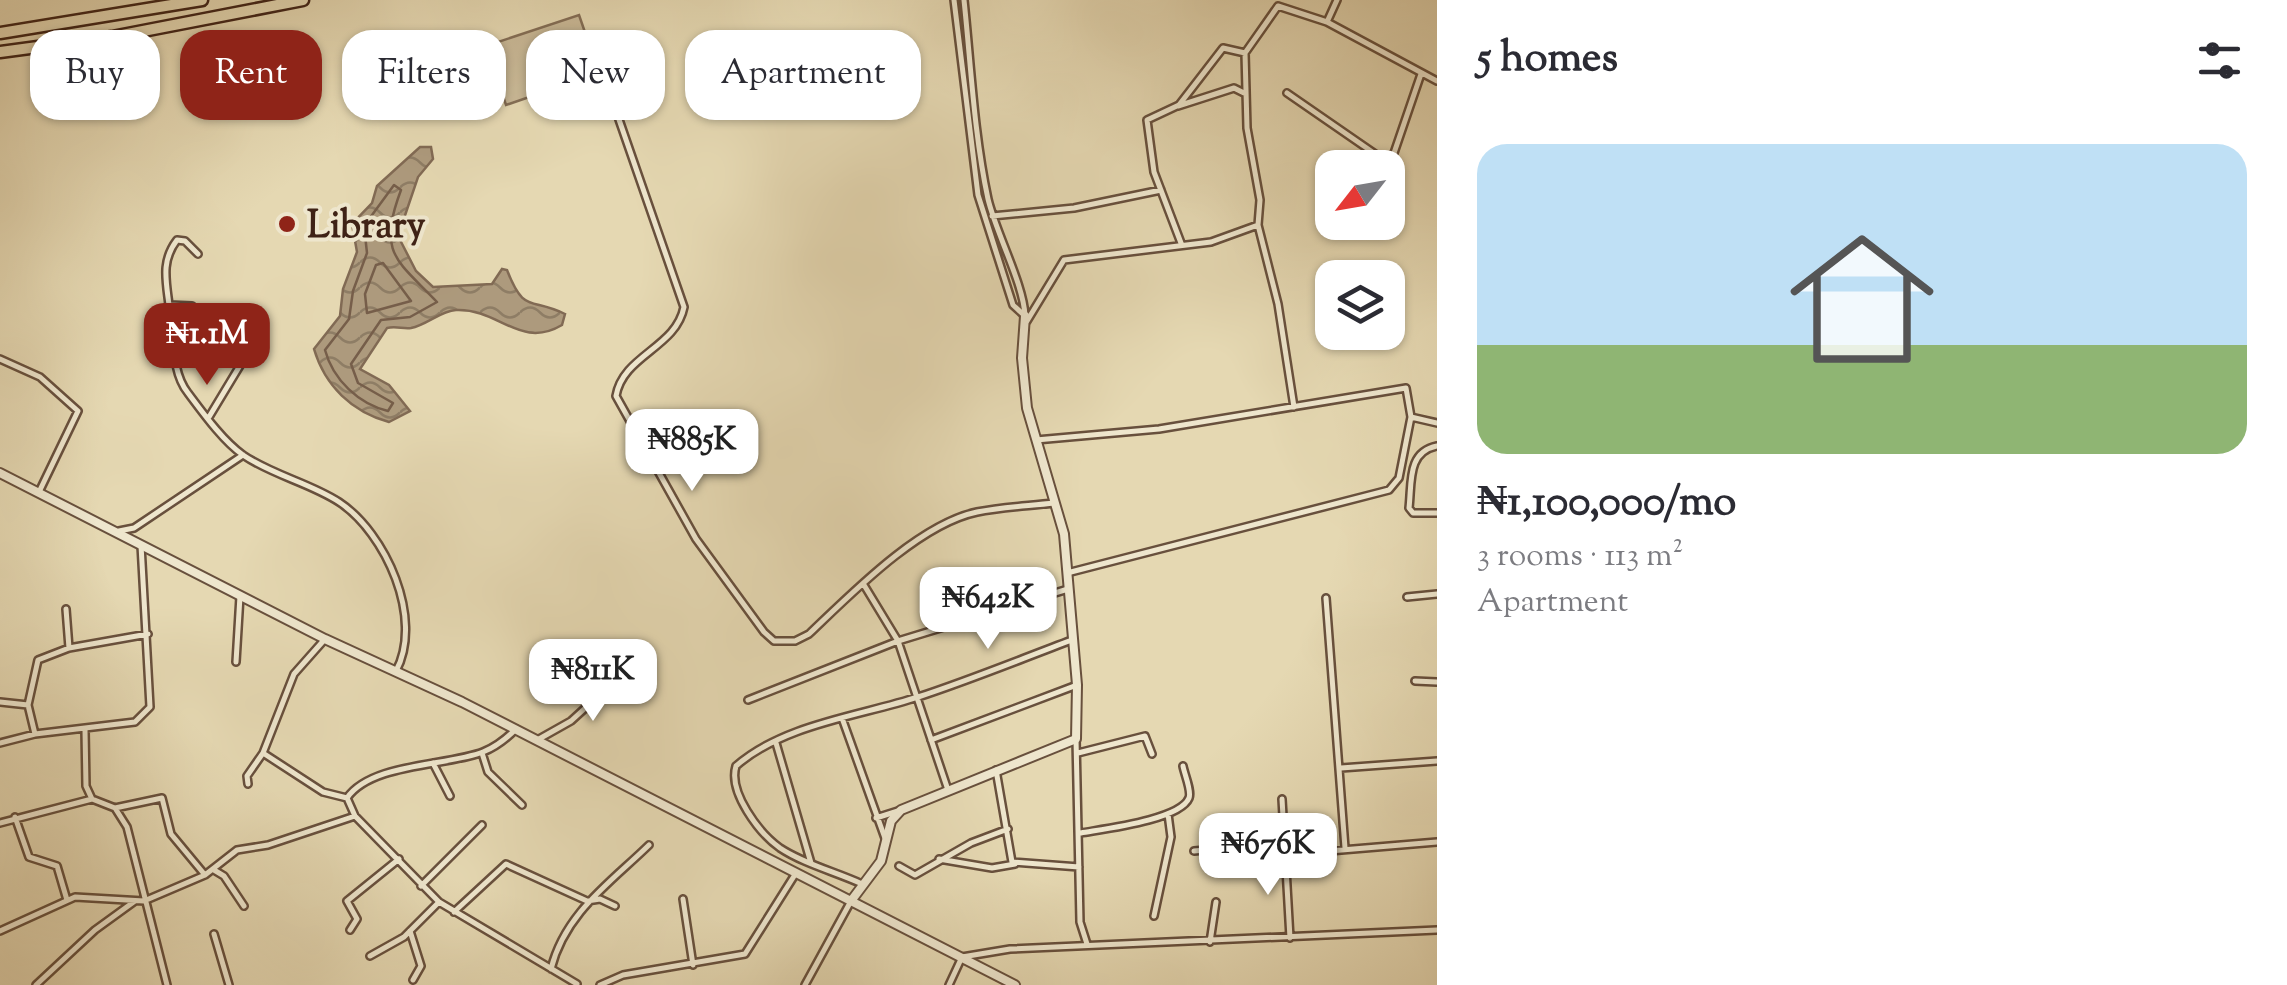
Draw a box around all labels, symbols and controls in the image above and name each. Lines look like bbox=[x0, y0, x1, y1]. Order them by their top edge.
chip: Buy bbox=[30, 30, 160, 120]
chip: Rent bbox=[180, 30, 322, 120]
chip: Filters bbox=[342, 30, 506, 120]
chip: New bbox=[526, 30, 665, 120]
chip: Apartment bbox=[685, 30, 921, 120]
text: 5 homes bbox=[1477, 30, 1618, 90]
icon: filters bbox=[2192, 33, 2247, 88]
north arrow bbox=[1315, 150, 1405, 240]
map controls bbox=[1315, 150, 1405, 350]
place label: Library bbox=[307, 201, 426, 255]
icon: home bbox=[1772, 209, 1952, 389]
marker: Library bbox=[276, 213, 298, 235]
button: layers bbox=[1315, 260, 1405, 350]
pin: ₦1.1M bbox=[137, 303, 277, 388]
text: ₦1.1M bbox=[166, 312, 248, 358]
pin: ₦885K bbox=[622, 409, 762, 494]
text: ₦885K bbox=[647, 418, 737, 464]
text: ₦1,100,000/mo bbox=[1477, 474, 1736, 534]
text: 3 rooms · 113 m² bbox=[1477, 534, 1683, 580]
pin: ₦642K bbox=[918, 567, 1058, 652]
text: ₦642K bbox=[942, 576, 1034, 622]
text: Apartment bbox=[1477, 580, 1628, 626]
pin: ₦811K bbox=[523, 639, 663, 724]
text: ₦811K bbox=[551, 648, 635, 694]
pin: ₦676K bbox=[1198, 813, 1338, 898]
text: ₦676K bbox=[1221, 822, 1315, 868]

